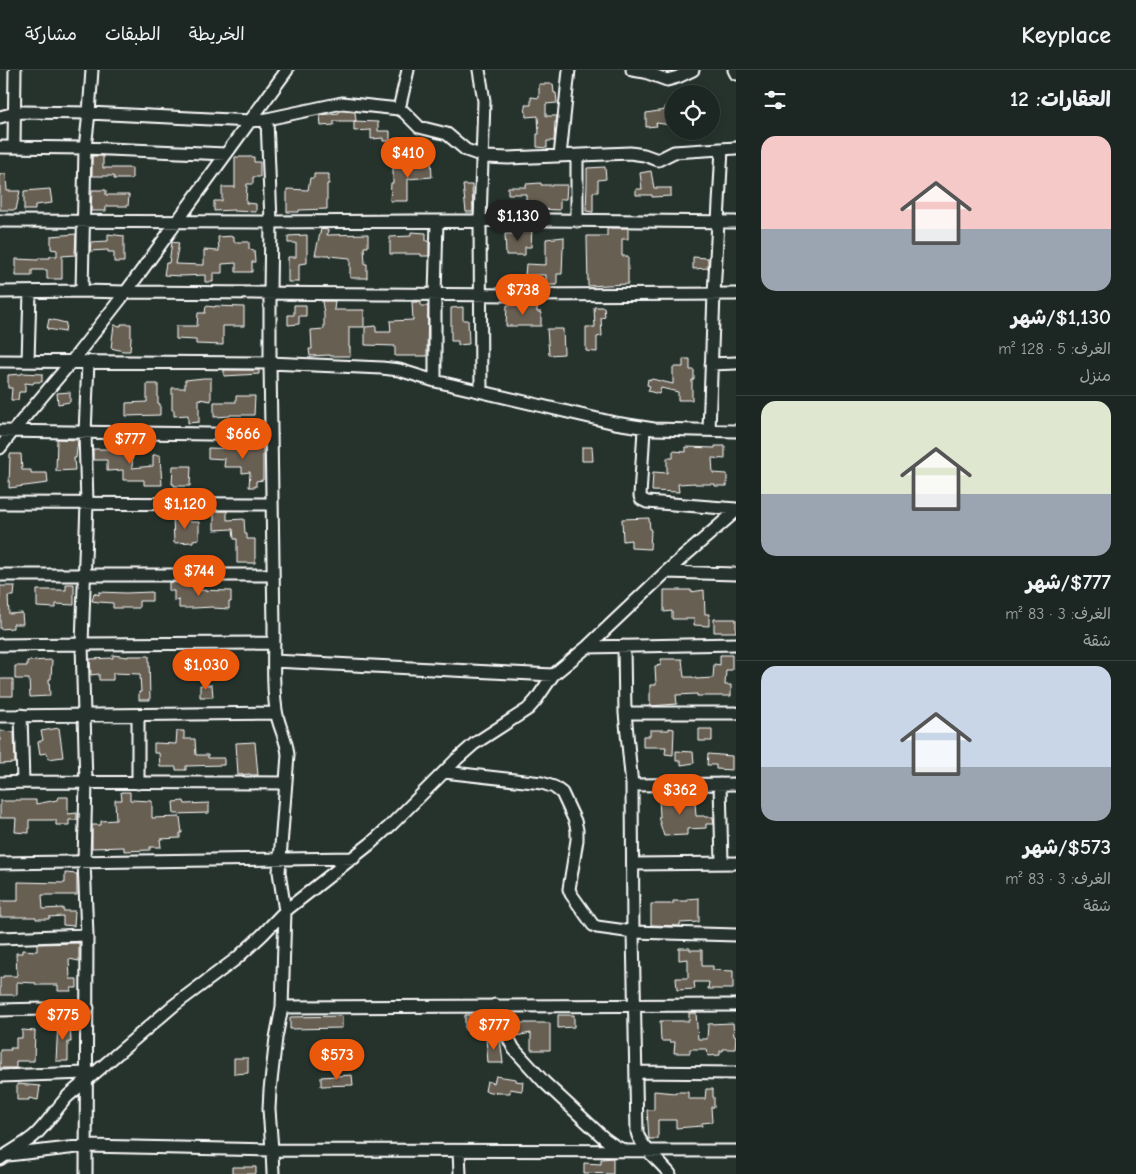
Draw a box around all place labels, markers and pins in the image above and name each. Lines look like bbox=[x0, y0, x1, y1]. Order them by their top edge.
pin: $410 bbox=[378, 136, 438, 179]
pin: $1,130 bbox=[477, 200, 559, 242]
pin: $738 bbox=[493, 274, 553, 316]
pin: $666 bbox=[213, 418, 273, 460]
pin: $777 bbox=[100, 422, 160, 465]
pin: $1,120 bbox=[144, 488, 226, 530]
pin: $744 bbox=[169, 554, 229, 597]
pin: $1,030 bbox=[165, 648, 247, 691]
pin: $362 bbox=[650, 774, 710, 816]
pin: $775 bbox=[33, 998, 93, 1041]
pin: $777 bbox=[464, 1008, 524, 1051]
pin: $573 bbox=[307, 1038, 367, 1081]

